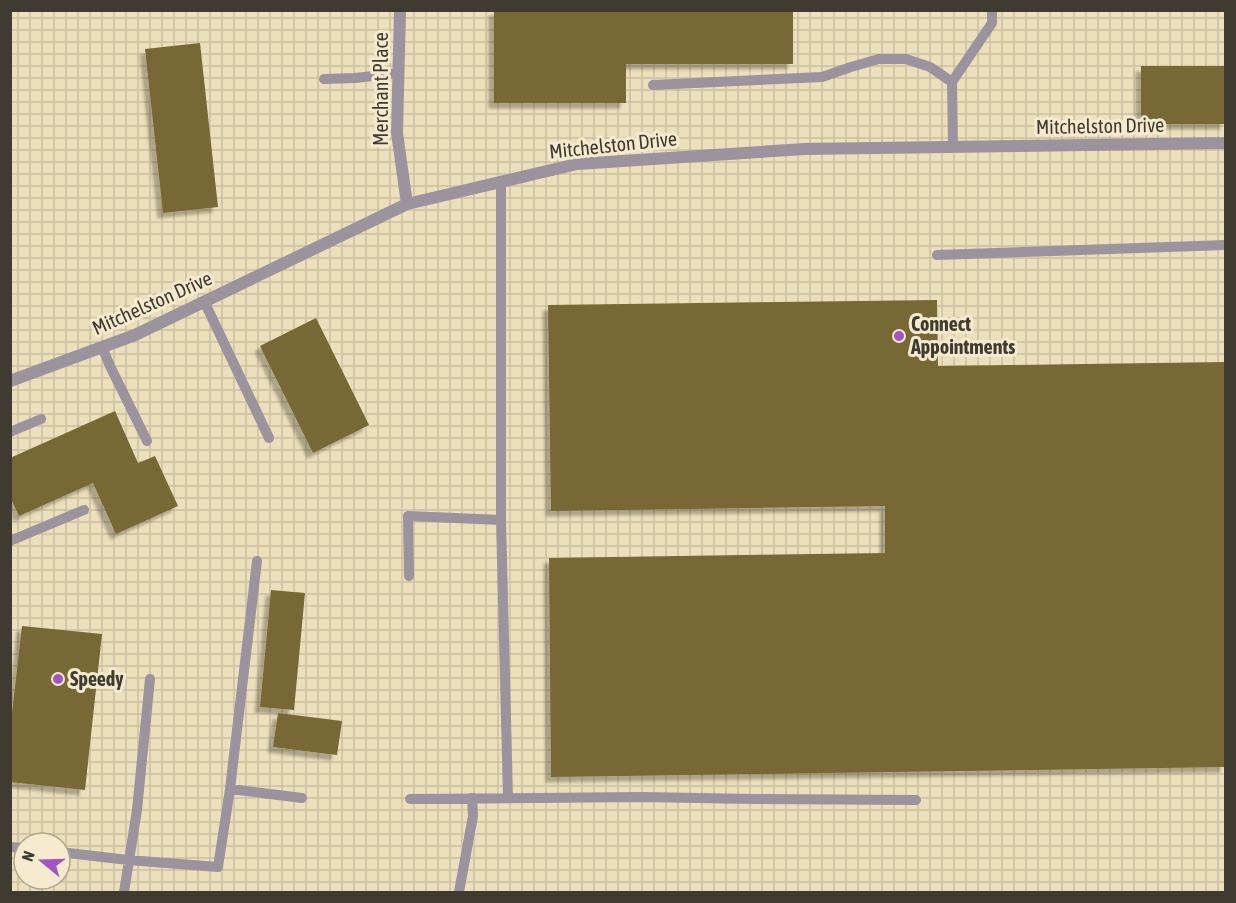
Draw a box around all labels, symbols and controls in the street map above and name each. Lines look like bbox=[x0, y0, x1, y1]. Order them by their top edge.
street label: Merchant Place bbox=[369, 32, 392, 146]
street label: Mitchelston Drive bbox=[1036, 113, 1164, 138]
street label: Mitchelston Drive bbox=[548, 126, 678, 163]
street label: Mitchelston Drive bbox=[89, 266, 215, 339]
place label: Connect Appointments bbox=[910, 312, 1015, 358]
marker: Connect Appointments bbox=[892, 329, 906, 343]
place label: Speedy bbox=[70, 667, 124, 690]
marker: Speedy bbox=[51, 672, 65, 686]
north arrow bbox=[12, 831, 72, 891]
text: N bbox=[18, 849, 38, 864]

